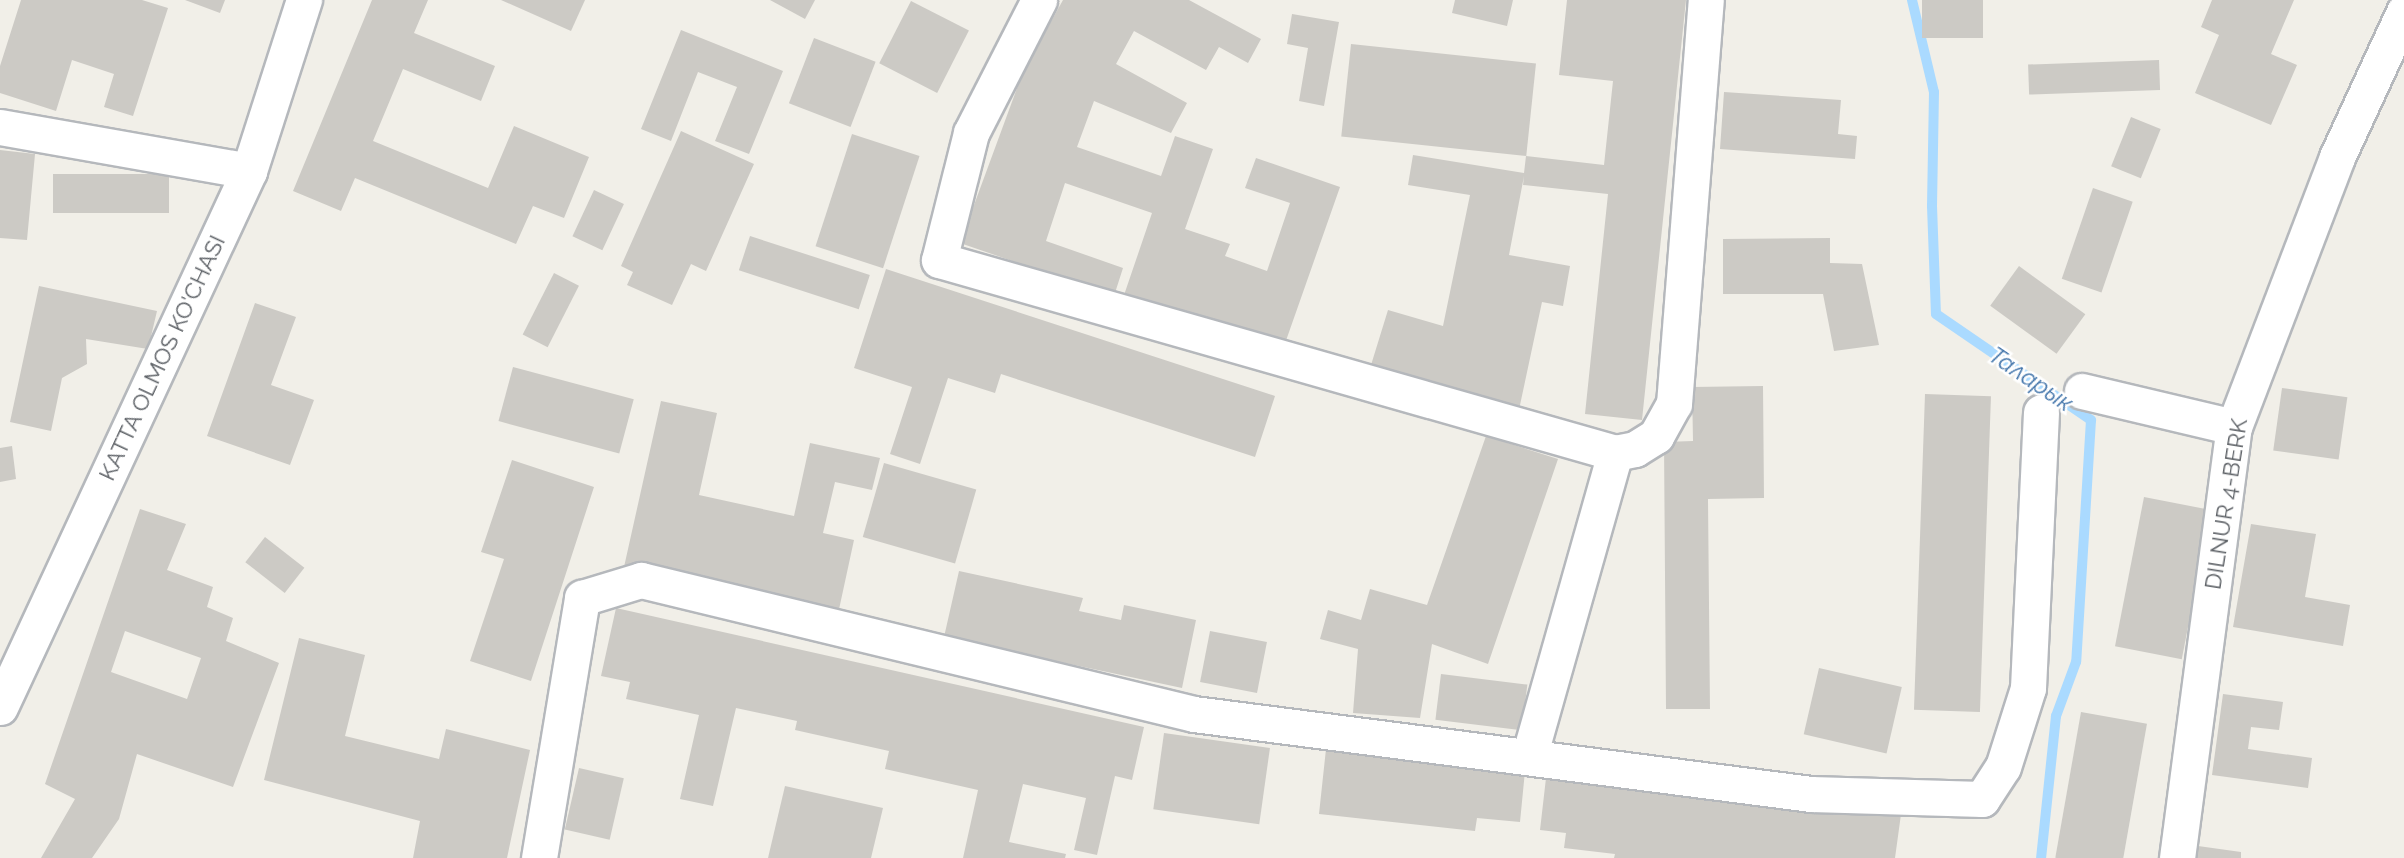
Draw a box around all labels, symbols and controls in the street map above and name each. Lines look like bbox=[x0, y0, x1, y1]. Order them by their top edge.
street label: KATTA OLMOS KO'CHASI bbox=[93, 231, 231, 485]
water label: Таларык bbox=[1984, 340, 2078, 418]
street label: DILNUR 4-BERK bbox=[2199, 416, 2253, 592]

